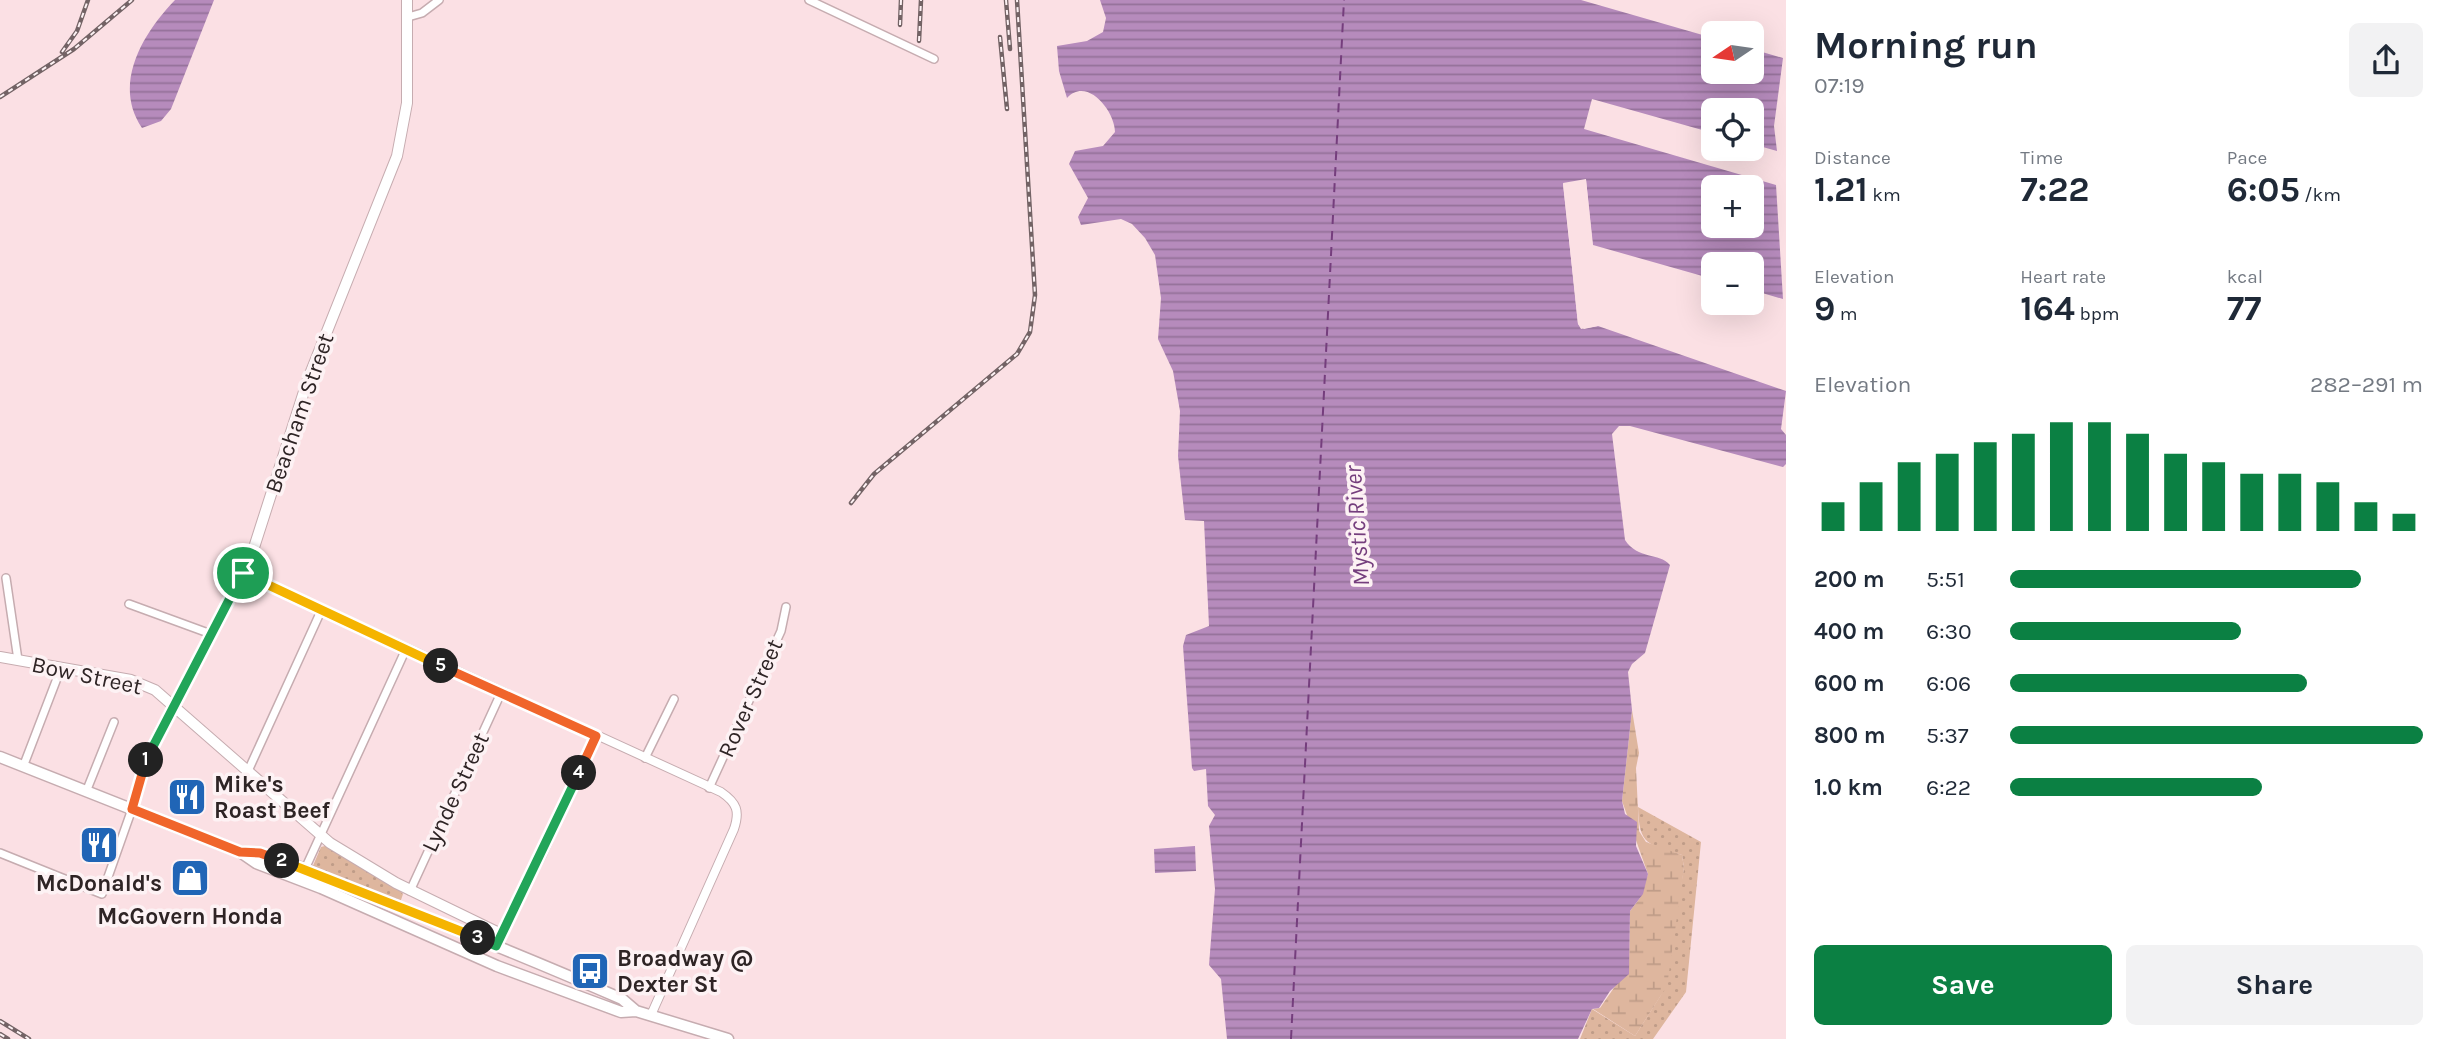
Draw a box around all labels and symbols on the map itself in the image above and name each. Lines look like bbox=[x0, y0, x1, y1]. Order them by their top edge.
north arrow bbox=[1701, 21, 1764, 84]
street label: Beacham Street bbox=[259, 329, 340, 497]
water label: Mystic River bbox=[1339, 464, 1375, 587]
pin bbox=[213, 543, 273, 603]
street label: Rover Street bbox=[712, 634, 789, 762]
pin: 5 bbox=[424, 648, 458, 684]
street label: Bow Street bbox=[29, 651, 145, 700]
street label: Lynde Street bbox=[416, 728, 495, 856]
pin: 1 bbox=[128, 742, 164, 778]
pin: 4 bbox=[562, 756, 596, 790]
place label: Mike's Roast Beef bbox=[214, 771, 331, 824]
restaurant icon: Mike's Roast Beef bbox=[166, 776, 208, 818]
restaurant icon: McDonald's bbox=[78, 824, 120, 866]
pin: 2 bbox=[264, 844, 300, 878]
shop icon: McGovern Honda bbox=[169, 857, 211, 899]
place label: McDonald's bbox=[36, 870, 162, 897]
place label: McGovern Honda bbox=[97, 903, 283, 930]
pin: 3 bbox=[461, 920, 496, 956]
place label: Broadway @ Dexter St bbox=[617, 945, 753, 998]
bus stop icon: Broadway @ Dexter St bbox=[569, 950, 611, 992]

